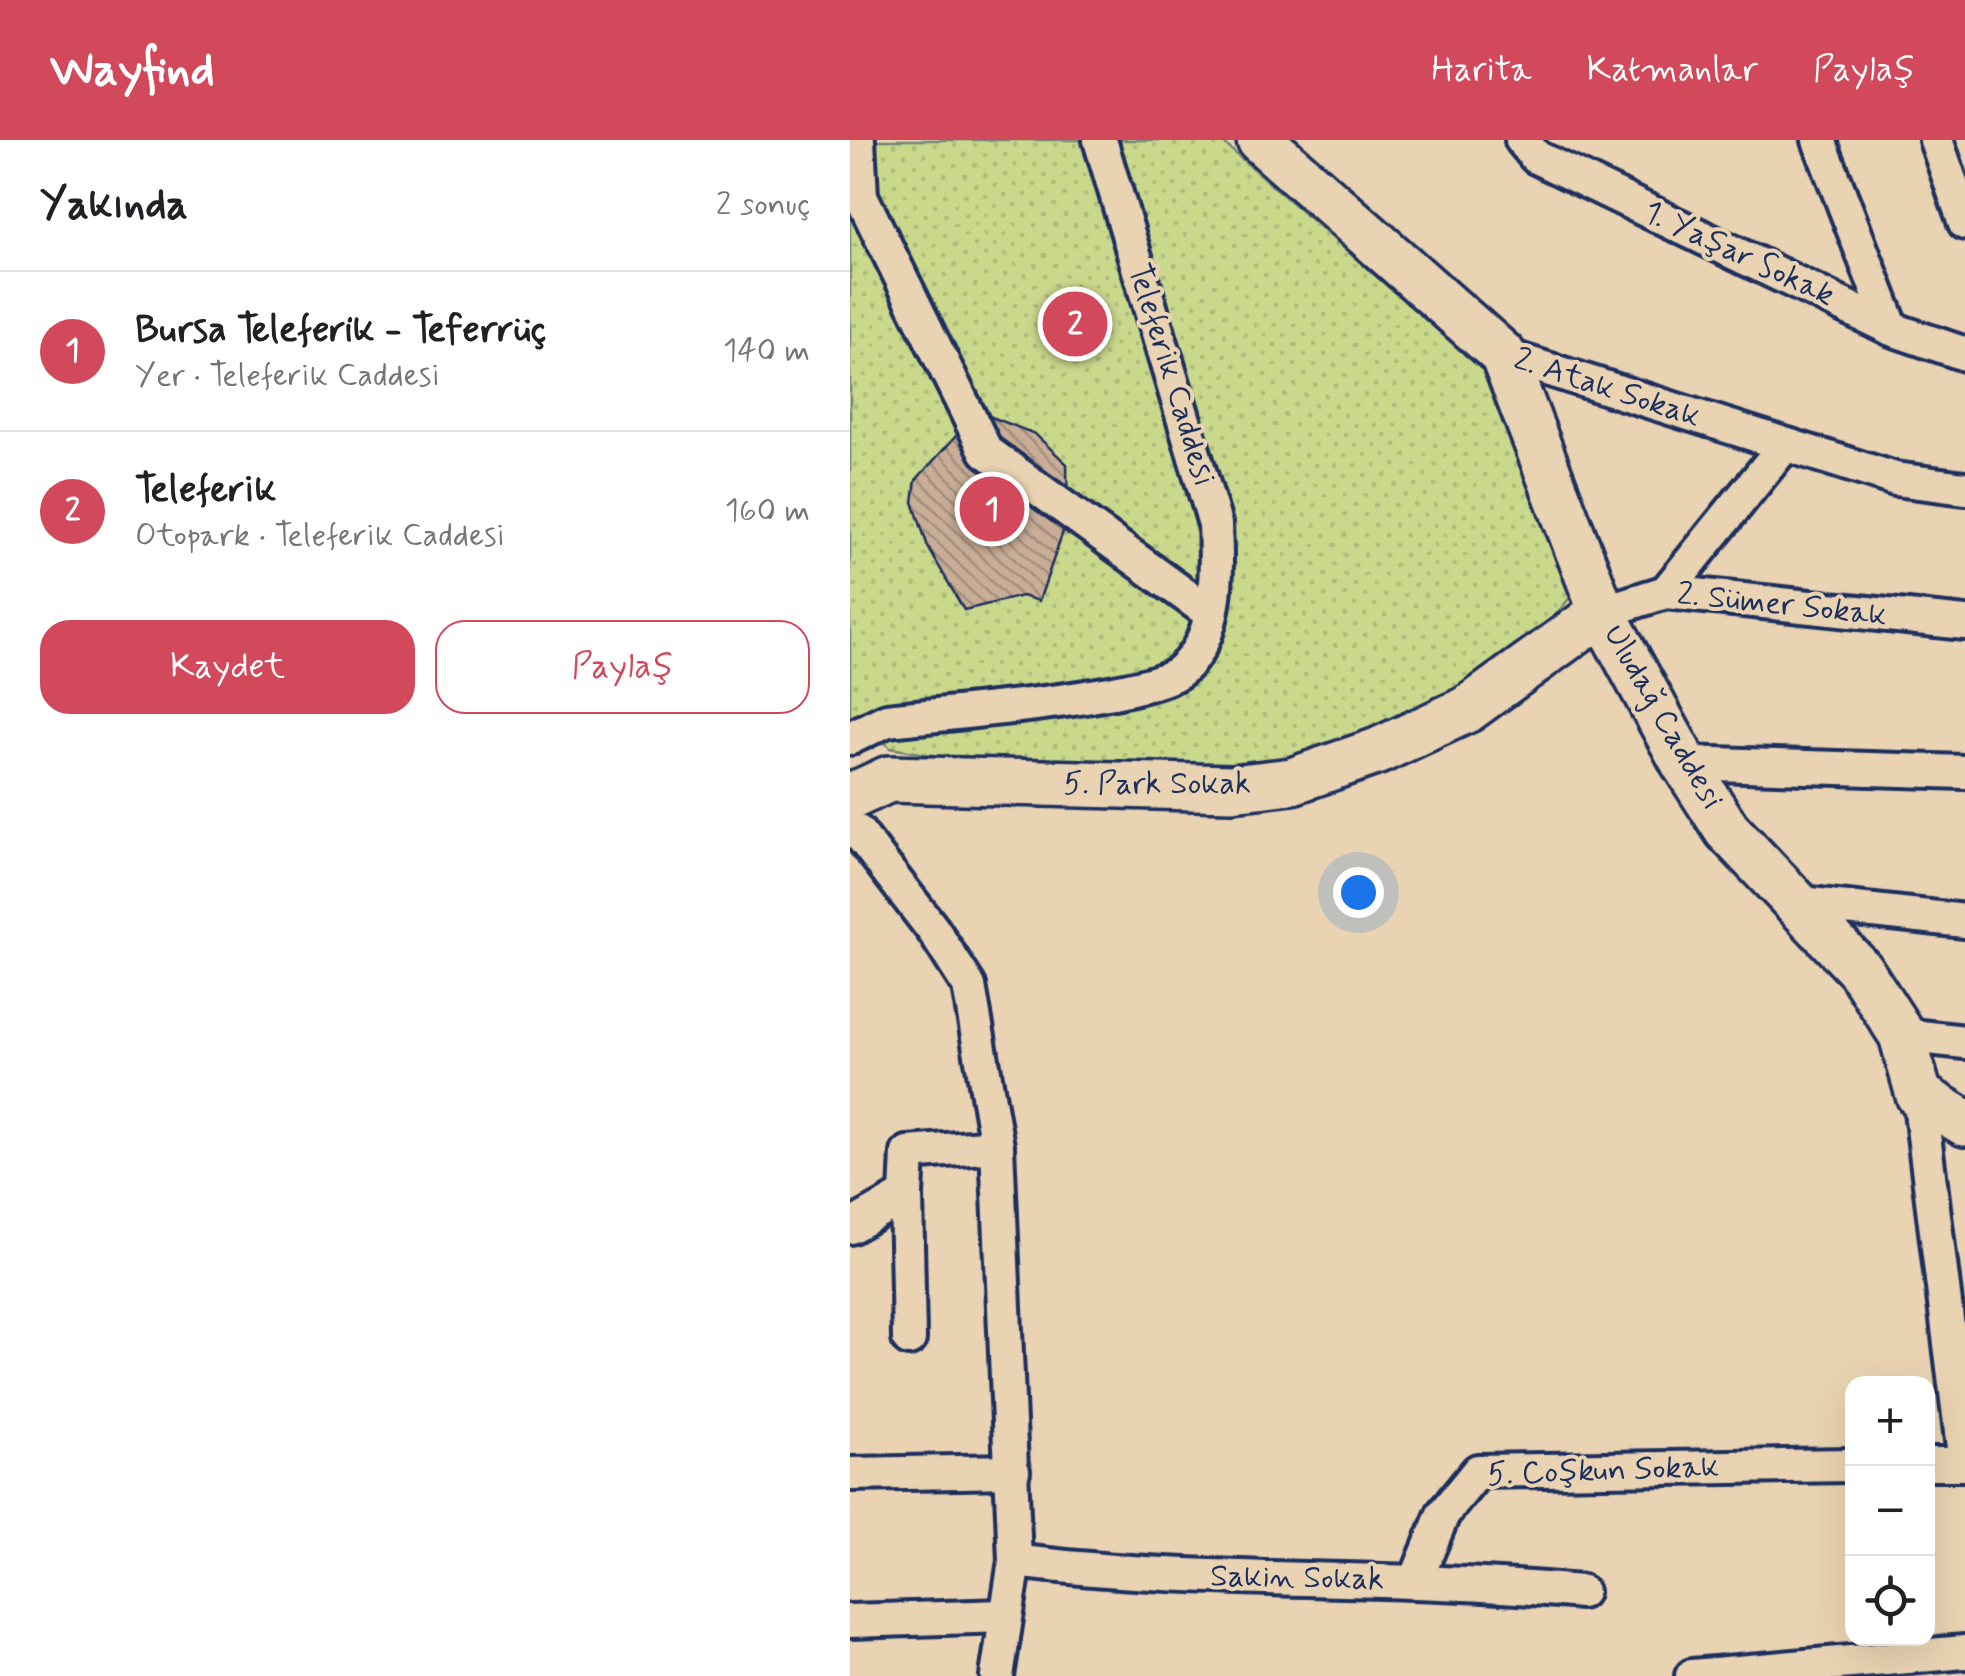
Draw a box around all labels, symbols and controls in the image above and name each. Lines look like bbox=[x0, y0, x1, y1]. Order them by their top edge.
text: Wayfind bbox=[50, 39, 215, 102]
text: Harita bbox=[1431, 47, 1532, 93]
text: Katmanlar bbox=[1587, 47, 1758, 93]
text: Paylaş bbox=[1813, 47, 1915, 93]
text: Yakında bbox=[40, 178, 188, 233]
text: 2 sonuç bbox=[716, 184, 810, 226]
street label: 1. Yaşar Sokak bbox=[1637, 191, 1841, 317]
street label: Teleferik Caddesi bbox=[1117, 258, 1225, 492]
pin: 2 bbox=[1042, 286, 1108, 362]
text: Bursa Teleferik - Teferrüç bbox=[135, 306, 546, 355]
text: 1 bbox=[65, 330, 80, 372]
text: 140 m bbox=[723, 330, 810, 372]
street label: 2. Atak Sokak bbox=[1508, 338, 1706, 438]
text: Yer · Teleferik Caddesi bbox=[135, 355, 440, 397]
text: Teleferik bbox=[135, 466, 276, 515]
pin: 1 bbox=[960, 472, 1024, 546]
text: 2 bbox=[65, 490, 80, 532]
text: 160 m bbox=[725, 490, 810, 532]
text: Otopark · Teleferik Caddesi bbox=[135, 515, 505, 557]
street label: 2. Sümer Sokak bbox=[1675, 573, 1889, 637]
street label: Uludağ Caddesi bbox=[1593, 617, 1733, 817]
button: Kaydet bbox=[40, 620, 415, 714]
button: Paylaş bbox=[435, 620, 810, 714]
street label: 5. Park Sokak bbox=[1063, 763, 1251, 805]
your location bbox=[1333, 867, 1384, 918]
map controls bbox=[1845, 1376, 1935, 1646]
button: + bbox=[1845, 1376, 1935, 1466]
street label: 5. Coşkun Sokak bbox=[1486, 1446, 1720, 1496]
button: − bbox=[1845, 1466, 1935, 1556]
street label: Sakin Sokak bbox=[1210, 1555, 1384, 1601]
button: locate bbox=[1845, 1556, 1935, 1646]

